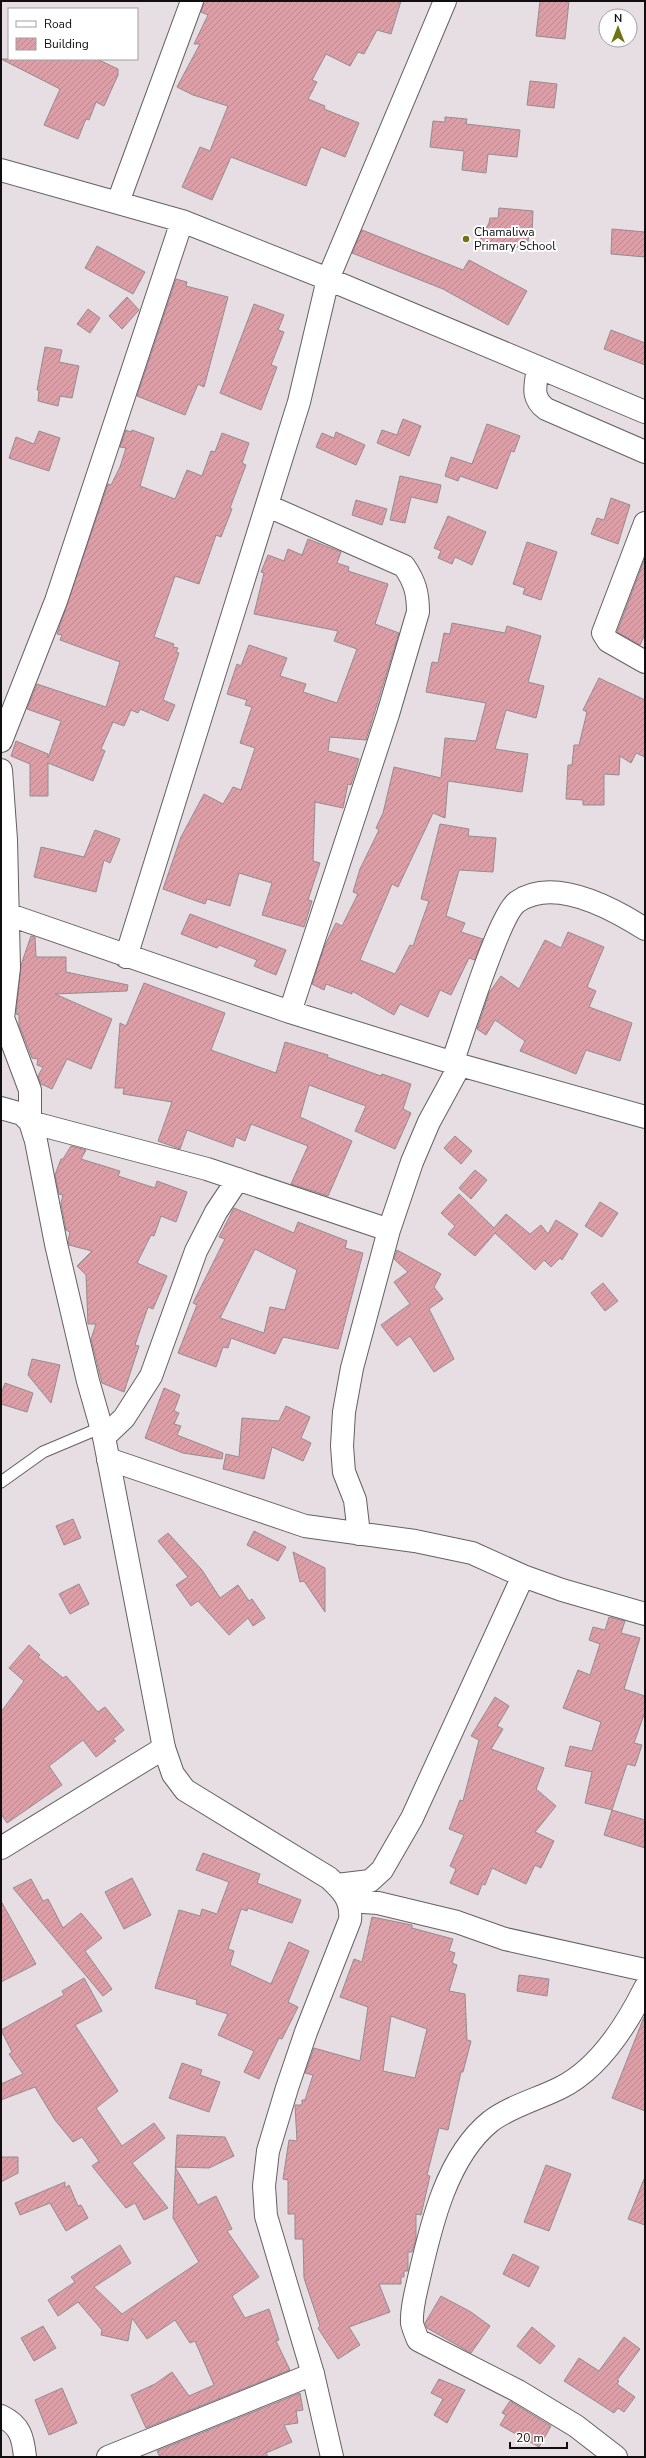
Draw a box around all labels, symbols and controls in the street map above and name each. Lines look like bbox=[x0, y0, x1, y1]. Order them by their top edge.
legend bbox=[8, 8, 138, 60]
north arrow bbox=[598, 8, 638, 48]
text: N bbox=[614, 11, 622, 26]
text: Road bbox=[44, 16, 72, 32]
text: Building bbox=[44, 36, 89, 52]
place label: Chamaliwa Primary School bbox=[474, 224, 556, 254]
marker: Chamaliwa Primary School bbox=[461, 234, 471, 244]
scale bar bbox=[510, 2424, 567, 2450]
text: 20 m bbox=[516, 2430, 544, 2446]

